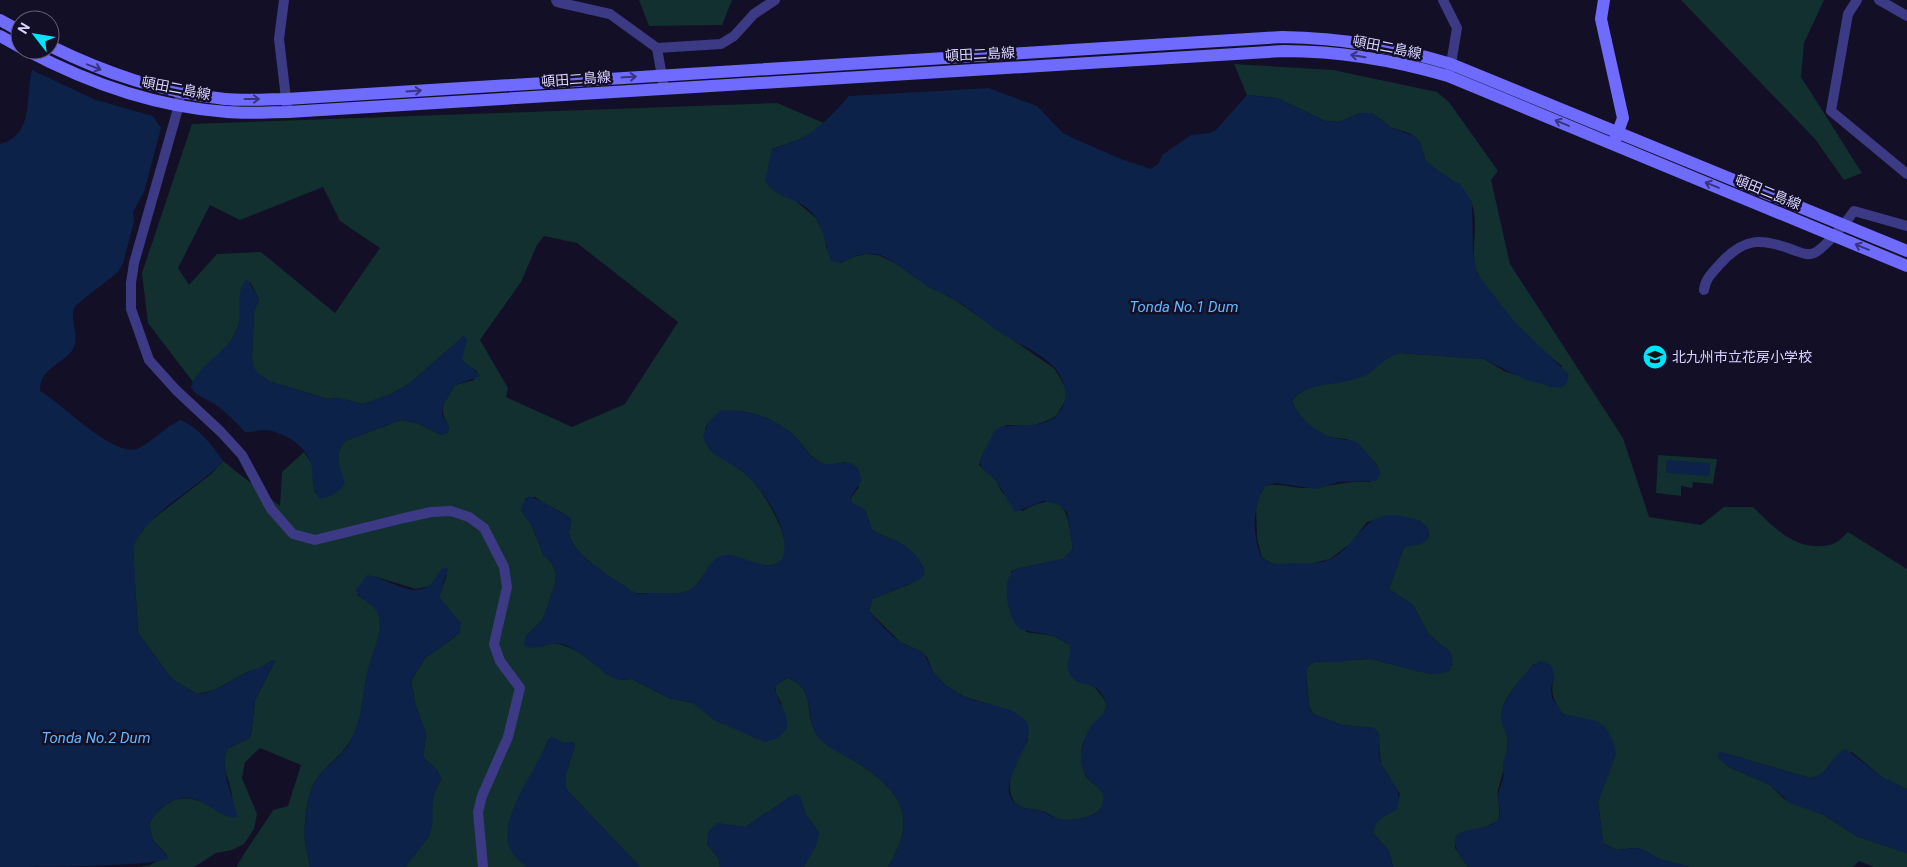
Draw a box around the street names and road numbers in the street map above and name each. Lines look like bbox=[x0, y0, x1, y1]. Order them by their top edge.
street label: 頓田二島線 bbox=[1351, 32, 1423, 62]
street label: 頓田二島線 bbox=[945, 44, 1015, 64]
street label: 頓田二島線 bbox=[541, 69, 611, 89]
street label: 頓田二島線 bbox=[140, 73, 212, 103]
street label: 頓田二島線 bbox=[1733, 171, 1803, 213]

